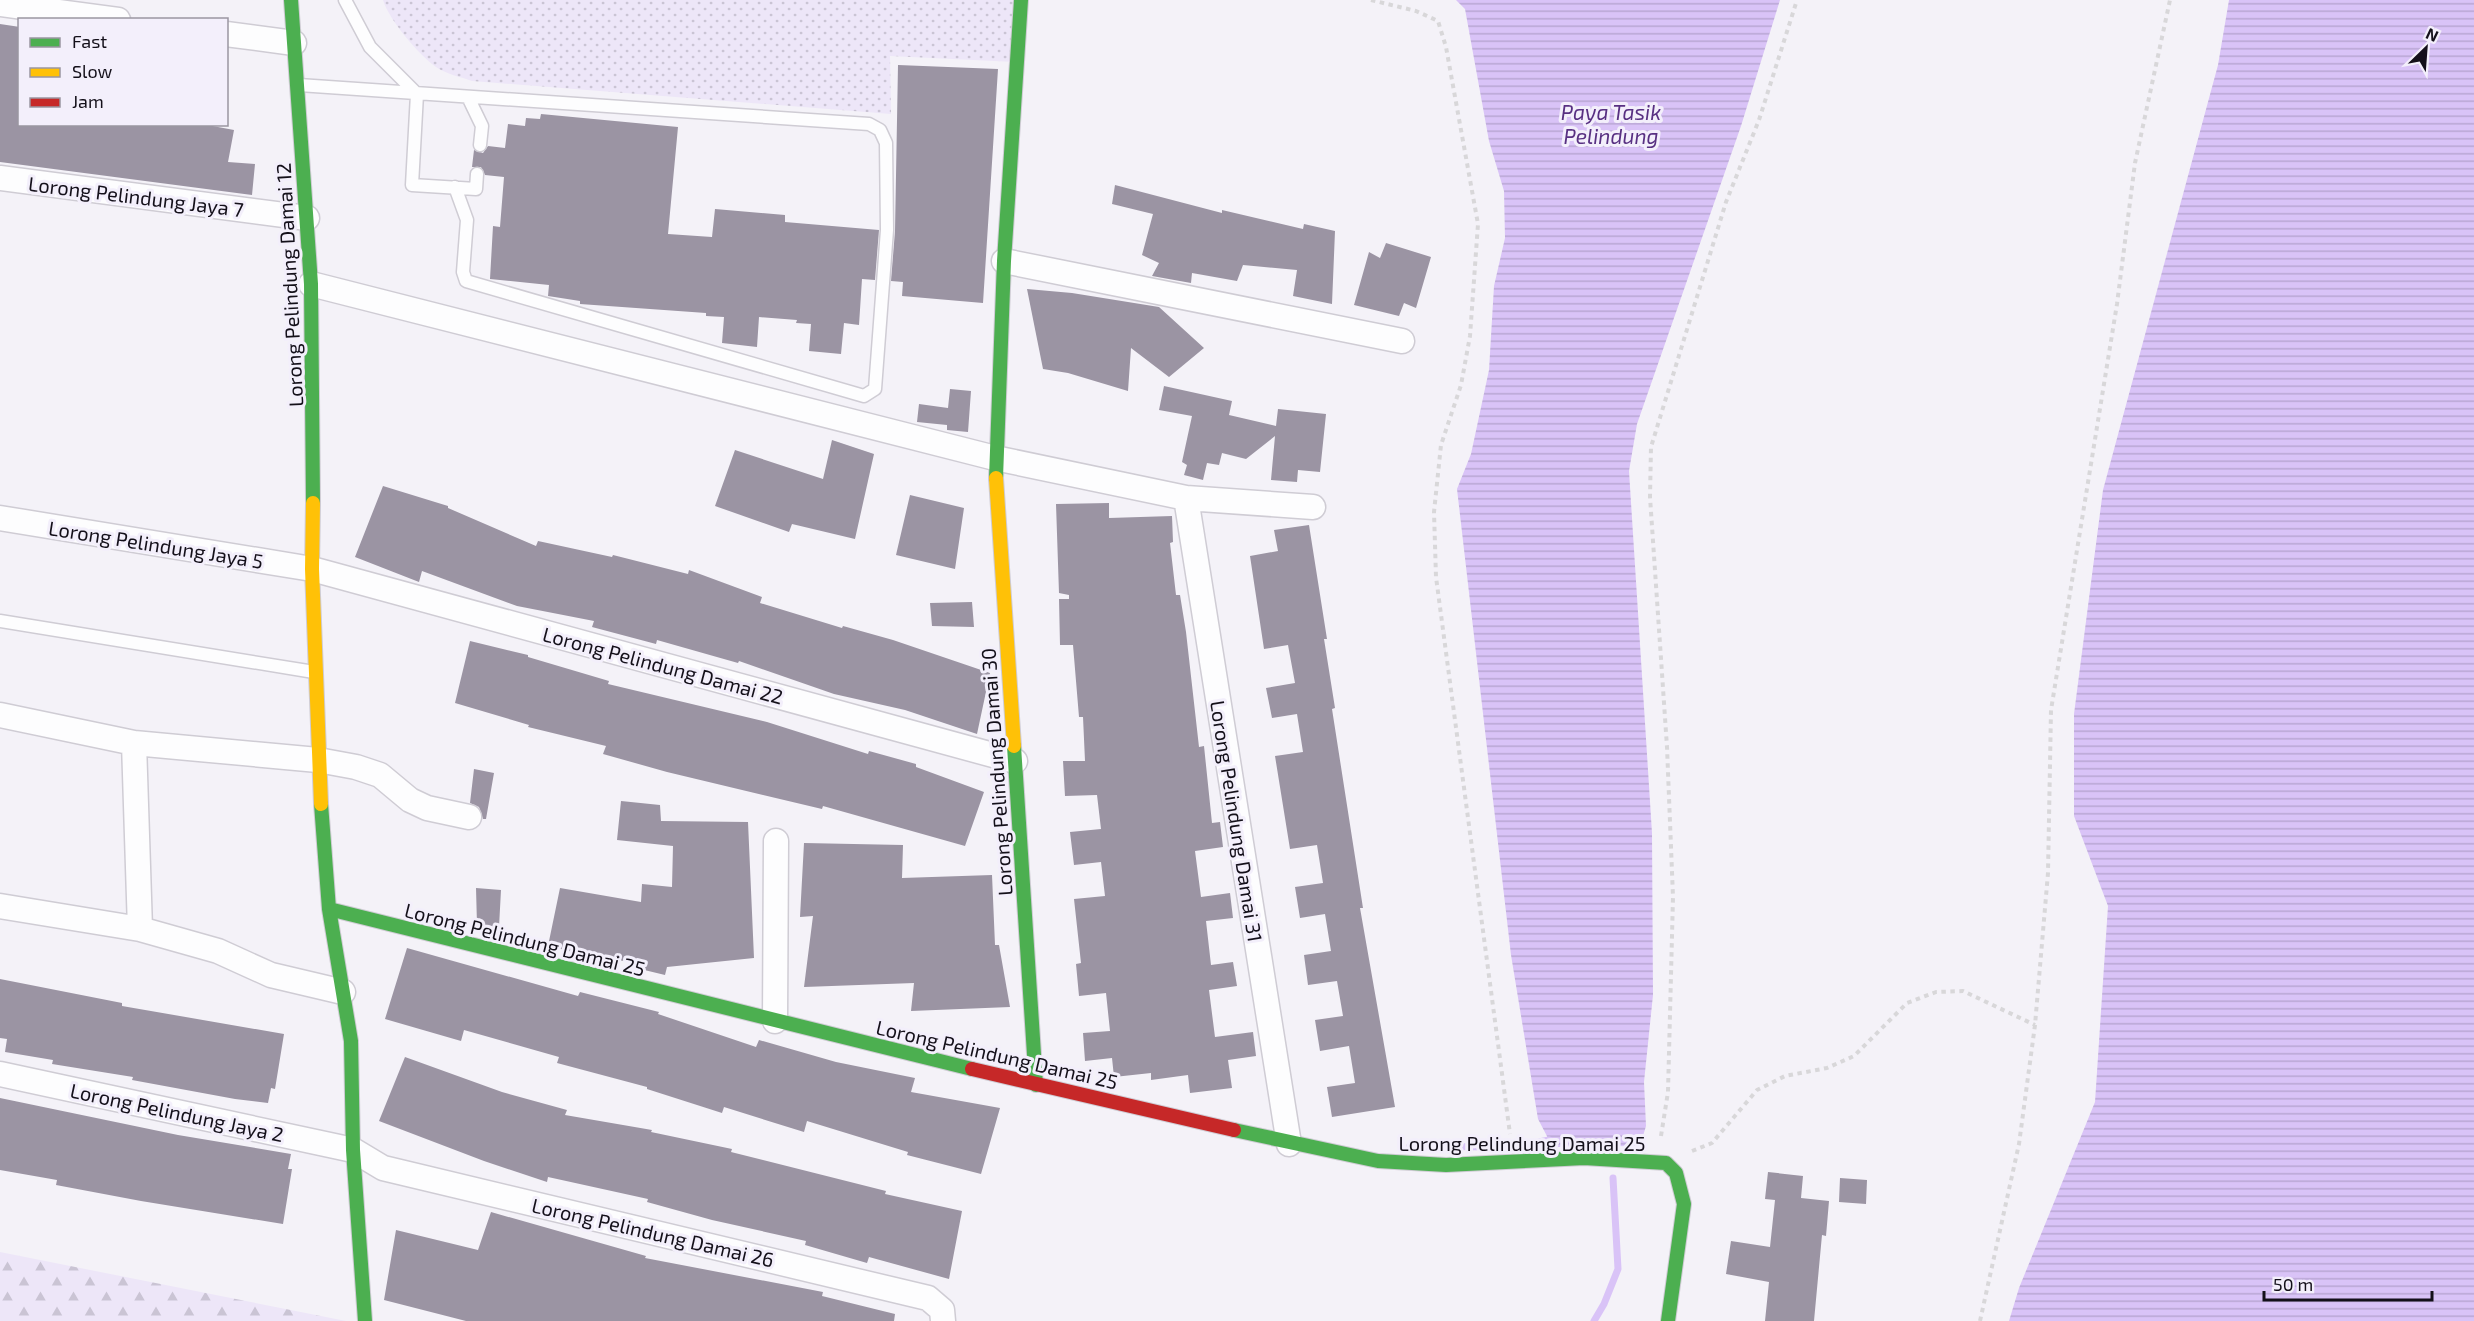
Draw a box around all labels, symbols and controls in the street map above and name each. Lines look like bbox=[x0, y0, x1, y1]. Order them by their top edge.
legend bbox=[18, 18, 228, 126]
north arrow bbox=[2396, 18, 2456, 78]
text: N bbox=[2423, 23, 2442, 45]
text: Fast bbox=[72, 30, 107, 52]
text: Slow bbox=[72, 60, 113, 82]
text: Jam bbox=[72, 90, 104, 112]
water label: Paya Tasik Pelindung bbox=[1561, 99, 1661, 148]
street label: Lorong Pelindung Damai 12 bbox=[271, 162, 307, 408]
street label: Lorong Pelindung Jaya 7 bbox=[27, 171, 245, 221]
street label: Lorong Pelindung Jaya 5 bbox=[47, 515, 265, 573]
street label: Lorong Pelindung Damai 22 bbox=[540, 621, 786, 709]
street label: Lorong Pelindung Damai 30 bbox=[975, 647, 1017, 897]
street label: Lorong Pelindung Damai 31 bbox=[1206, 698, 1268, 944]
street label: Lorong Pelindung Damai 25 bbox=[402, 897, 648, 981]
street label: Lorong Pelindung Damai 25 bbox=[874, 1015, 1120, 1093]
street label: Lorong Pelindung Jaya 2 bbox=[68, 1078, 286, 1146]
street label: Lorong Pelindung Damai 25 bbox=[1398, 1131, 1646, 1155]
street label: Lorong Pelindung Damai 26 bbox=[530, 1192, 776, 1272]
scale bar bbox=[2264, 1264, 2432, 1302]
text: 50 m bbox=[2273, 1273, 2313, 1295]

